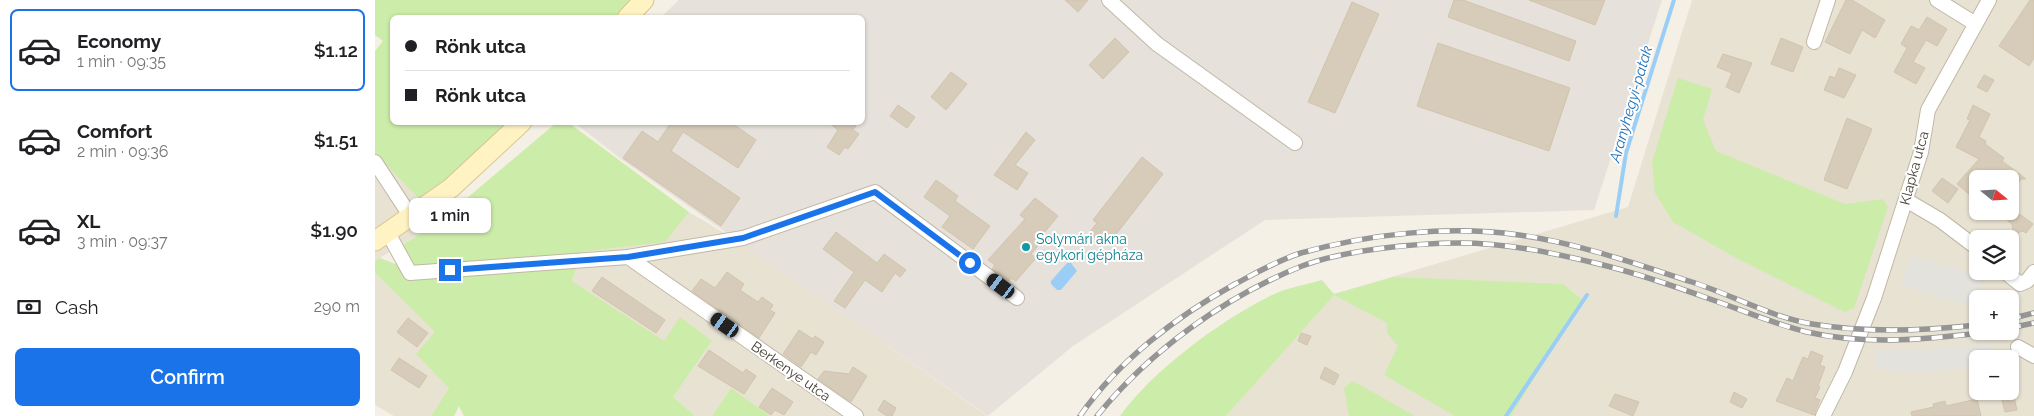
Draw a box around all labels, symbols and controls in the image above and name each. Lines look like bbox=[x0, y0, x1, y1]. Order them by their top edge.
icon: car bbox=[17, 28, 62, 73]
text: Economy bbox=[77, 30, 161, 52]
text: Rönk utca bbox=[435, 35, 526, 57]
text: $1.12 bbox=[314, 39, 358, 61]
water label: Aranyhegyi-patak bbox=[1605, 44, 1656, 165]
text: 1 min · 09:35 bbox=[77, 52, 166, 71]
text: Rönk utca bbox=[435, 84, 526, 106]
icon: car bbox=[17, 118, 62, 163]
text: Comfort bbox=[77, 120, 152, 142]
text: $1.51 bbox=[314, 129, 358, 151]
street label: Klapka utca bbox=[1896, 129, 1932, 207]
text: 2 min · 09:36 bbox=[77, 142, 169, 161]
north arrow bbox=[1969, 170, 2019, 220]
map controls bbox=[1969, 170, 2019, 400]
callout: 1 min bbox=[409, 198, 491, 232]
text: 1 min bbox=[430, 206, 470, 225]
icon: car bbox=[17, 208, 62, 253]
text: XL bbox=[77, 210, 100, 232]
text: $1.90 bbox=[310, 219, 358, 241]
button: layers bbox=[1969, 230, 2019, 280]
place label: Solymári akna egykori gépháza bbox=[1036, 231, 1143, 263]
text: 3 min · 09:37 bbox=[77, 232, 168, 251]
marker: Solymári akna egykori gépháza bbox=[1020, 241, 1032, 253]
route start bbox=[959, 252, 981, 274]
route end bbox=[439, 259, 461, 281]
car bbox=[984, 271, 1017, 301]
button: + bbox=[1969, 290, 2019, 340]
icon: cash bbox=[15, 293, 43, 321]
text: Cash bbox=[55, 296, 99, 318]
text: 290 m bbox=[314, 297, 360, 316]
car bbox=[708, 310, 741, 340]
street label: Berkenye utca bbox=[748, 338, 834, 404]
button: Confirm bbox=[15, 348, 360, 406]
button: − bbox=[1969, 350, 2019, 400]

